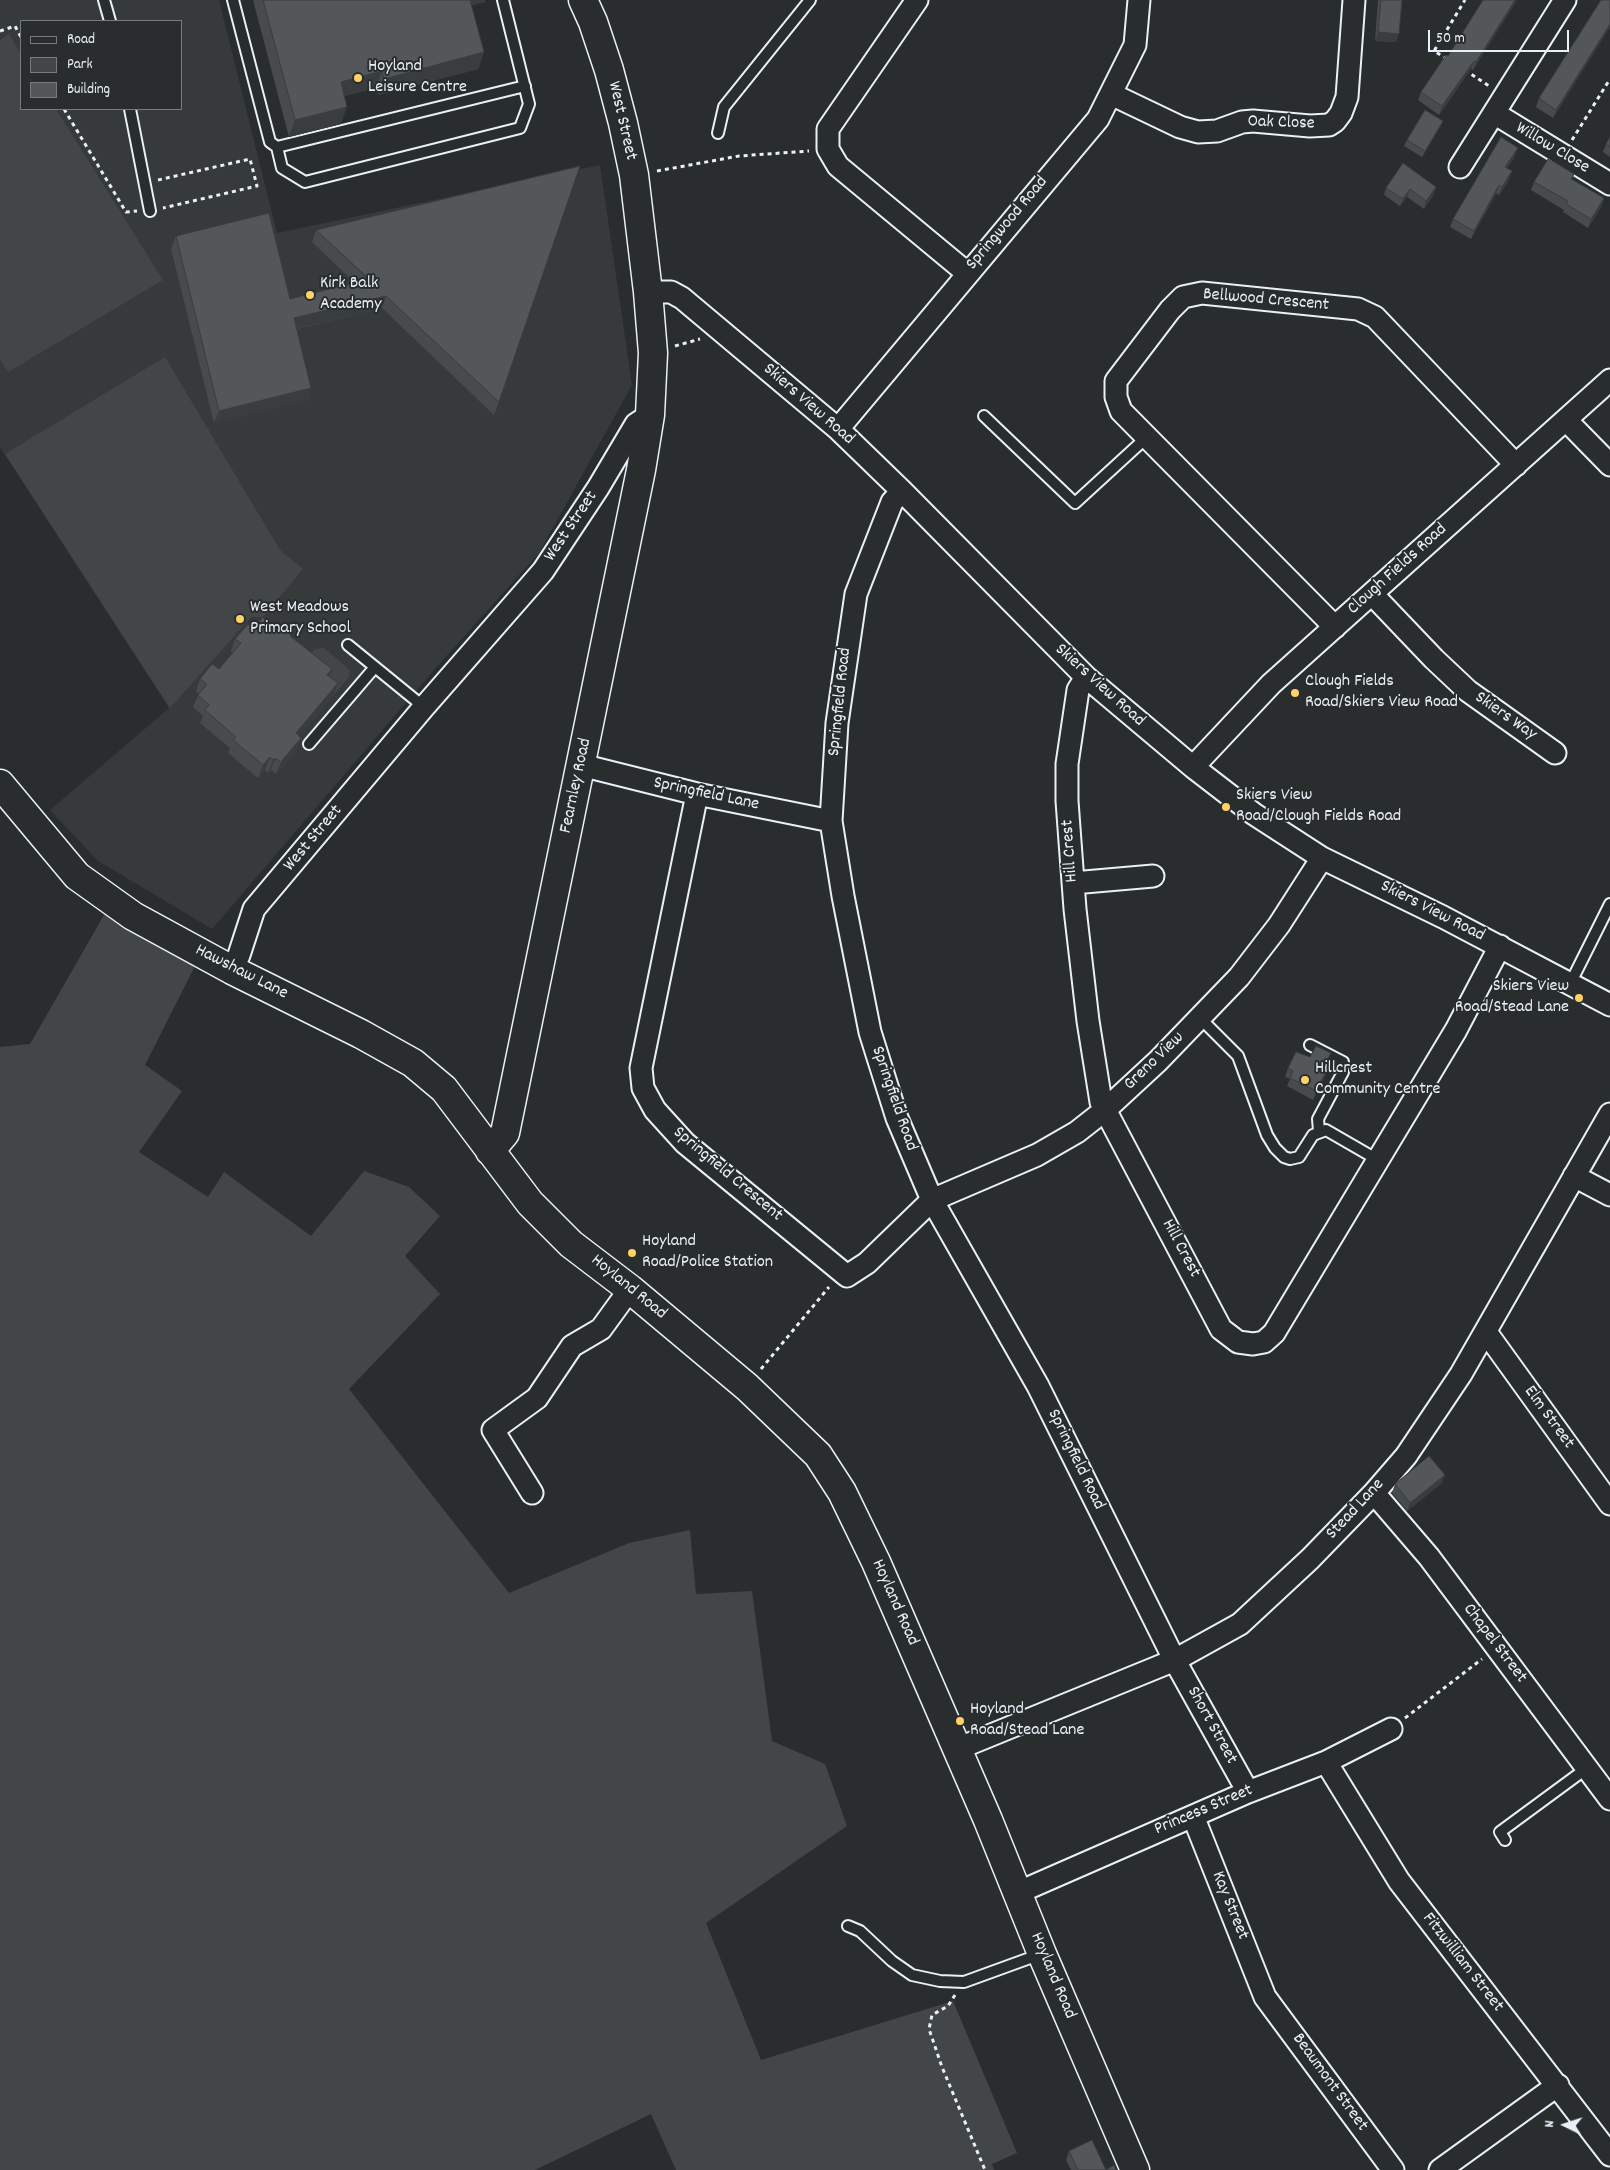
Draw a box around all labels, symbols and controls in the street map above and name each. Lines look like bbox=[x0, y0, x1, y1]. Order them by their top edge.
legend bbox=[20, 20, 182, 110]
scale bar bbox=[1430, 20, 1571, 52]
text: 50 m bbox=[1436, 28, 1465, 50]
text: Road bbox=[67, 29, 95, 51]
text: Park bbox=[67, 54, 93, 76]
place label: Hoyland Leisure Centre bbox=[368, 57, 467, 100]
marker: Hoyland Leisure Centre bbox=[352, 72, 364, 84]
text: Building bbox=[67, 79, 110, 101]
street label: West Street bbox=[601, 79, 641, 163]
street label: Oak Close bbox=[1247, 112, 1315, 136]
street label: Willow Close bbox=[1511, 118, 1593, 180]
street label: Springwood Road bbox=[962, 173, 1054, 275]
place label: Kirk Balk Academy bbox=[320, 274, 382, 316]
street label: Bellwood Crescent bbox=[1202, 285, 1330, 317]
marker: Kirk Balk Academy bbox=[304, 289, 316, 301]
street label: Skiers View Road bbox=[758, 359, 858, 451]
street label: West Street bbox=[541, 488, 603, 566]
street label: Clough Fields Road bbox=[1344, 520, 1452, 620]
place label: West Meadows Primary School bbox=[250, 598, 351, 640]
marker: West Meadows Primary School bbox=[234, 613, 246, 625]
street label: Skiers View Road bbox=[1049, 640, 1149, 732]
street label: Springfield Road bbox=[825, 647, 857, 757]
place label: Clough Fields Road/Skiers View Road bbox=[1305, 672, 1458, 714]
marker: Clough Fields Road/Skiers View Road bbox=[1289, 687, 1301, 699]
street label: Skiers Way bbox=[1470, 688, 1540, 746]
street label: Fearnley Road bbox=[556, 736, 598, 836]
street label: Springfield Lane bbox=[651, 773, 761, 817]
place label: Skiers View Road/Clough Fields Road bbox=[1236, 786, 1401, 829]
street label: West Street bbox=[280, 801, 348, 877]
marker: Skiers View Road/Clough Fields Road bbox=[1220, 801, 1232, 813]
street label: Hill Crest bbox=[1058, 819, 1084, 883]
street label: Skiers View Road bbox=[1376, 876, 1488, 948]
street label: Hawshaw Lane bbox=[191, 940, 291, 1006]
place label: Skiers View Road/Stead Lane bbox=[1455, 977, 1569, 1020]
marker: Skiers View Road/Stead Lane bbox=[1573, 992, 1585, 1004]
street label: Greno View bbox=[1120, 1028, 1190, 1096]
street label: Springfield Road bbox=[865, 1044, 921, 1154]
place label: Hillcrest Community Centre bbox=[1315, 1059, 1440, 1102]
marker: Hillcrest Community Centre bbox=[1299, 1074, 1311, 1086]
street label: Springfield Crescent bbox=[668, 1123, 786, 1227]
street label: Hill Crest bbox=[1156, 1216, 1204, 1282]
place label: Hoyland Road/Police Station bbox=[642, 1232, 773, 1274]
marker: Hoyland Road/Police Station bbox=[626, 1247, 638, 1259]
street label: Hoyland Road bbox=[586, 1251, 670, 1325]
street label: Elm Street bbox=[1518, 1382, 1578, 1454]
street label: Springfield Road bbox=[1041, 1406, 1109, 1514]
street label: Stead Lane bbox=[1322, 1475, 1390, 1545]
street label: Hoyland Road bbox=[865, 1557, 923, 1649]
street label: Chapel Street bbox=[1457, 1600, 1531, 1688]
street label: Short Street bbox=[1181, 1683, 1241, 1769]
place label: Hoyland Road/Stead Lane bbox=[970, 1700, 1084, 1742]
marker: Hoyland Road/Stead Lane bbox=[954, 1715, 966, 1727]
street label: Princess Street bbox=[1152, 1781, 1256, 1841]
street label: Kay Street bbox=[1206, 1869, 1252, 1943]
street label: Fitzwilliam Street bbox=[1416, 1909, 1508, 2017]
street label: Hoyland Road bbox=[1024, 1930, 1080, 2022]
street label: Beaumont Street bbox=[1286, 2030, 1372, 2136]
north arrow bbox=[1540, 2100, 1590, 2150]
text: N bbox=[1540, 2120, 1560, 2128]

